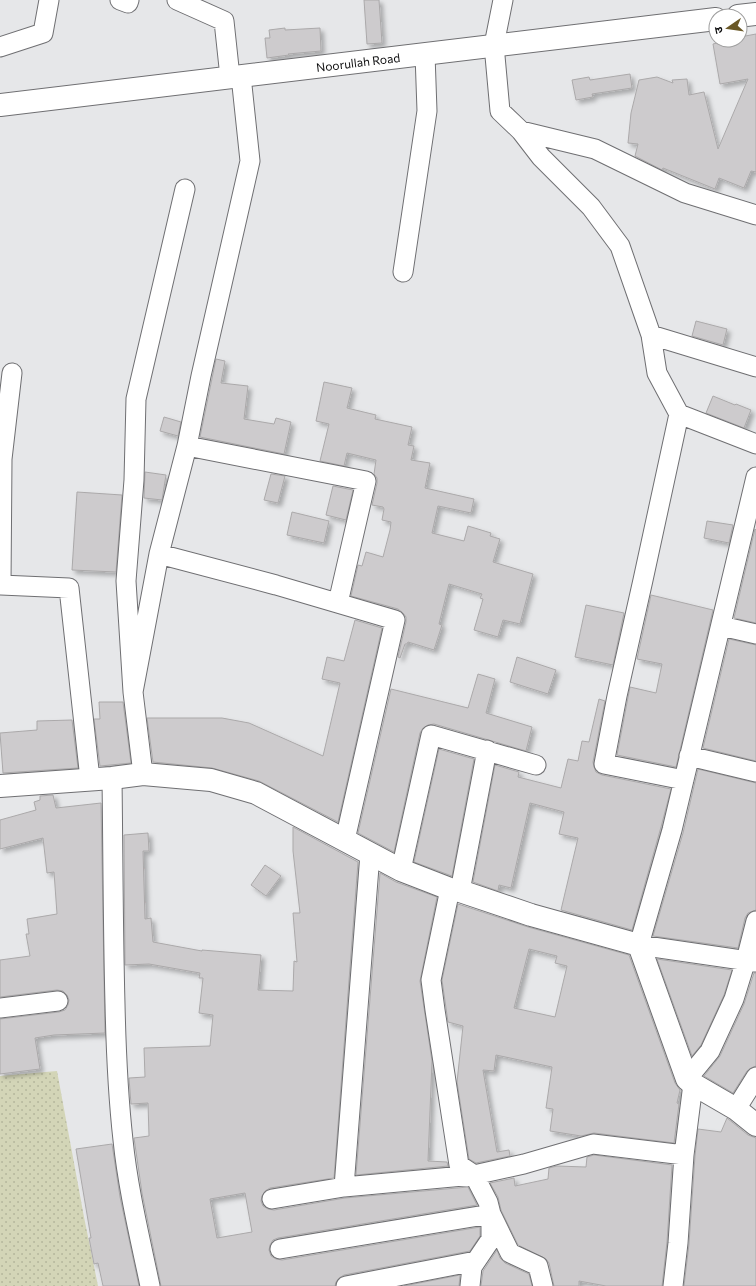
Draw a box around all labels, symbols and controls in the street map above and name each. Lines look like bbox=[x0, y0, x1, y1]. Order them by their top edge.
north arrow bbox=[708, 8, 748, 48]
text: उ bbox=[711, 25, 725, 35]
street label: Noorullah Road bbox=[315, 50, 401, 74]

